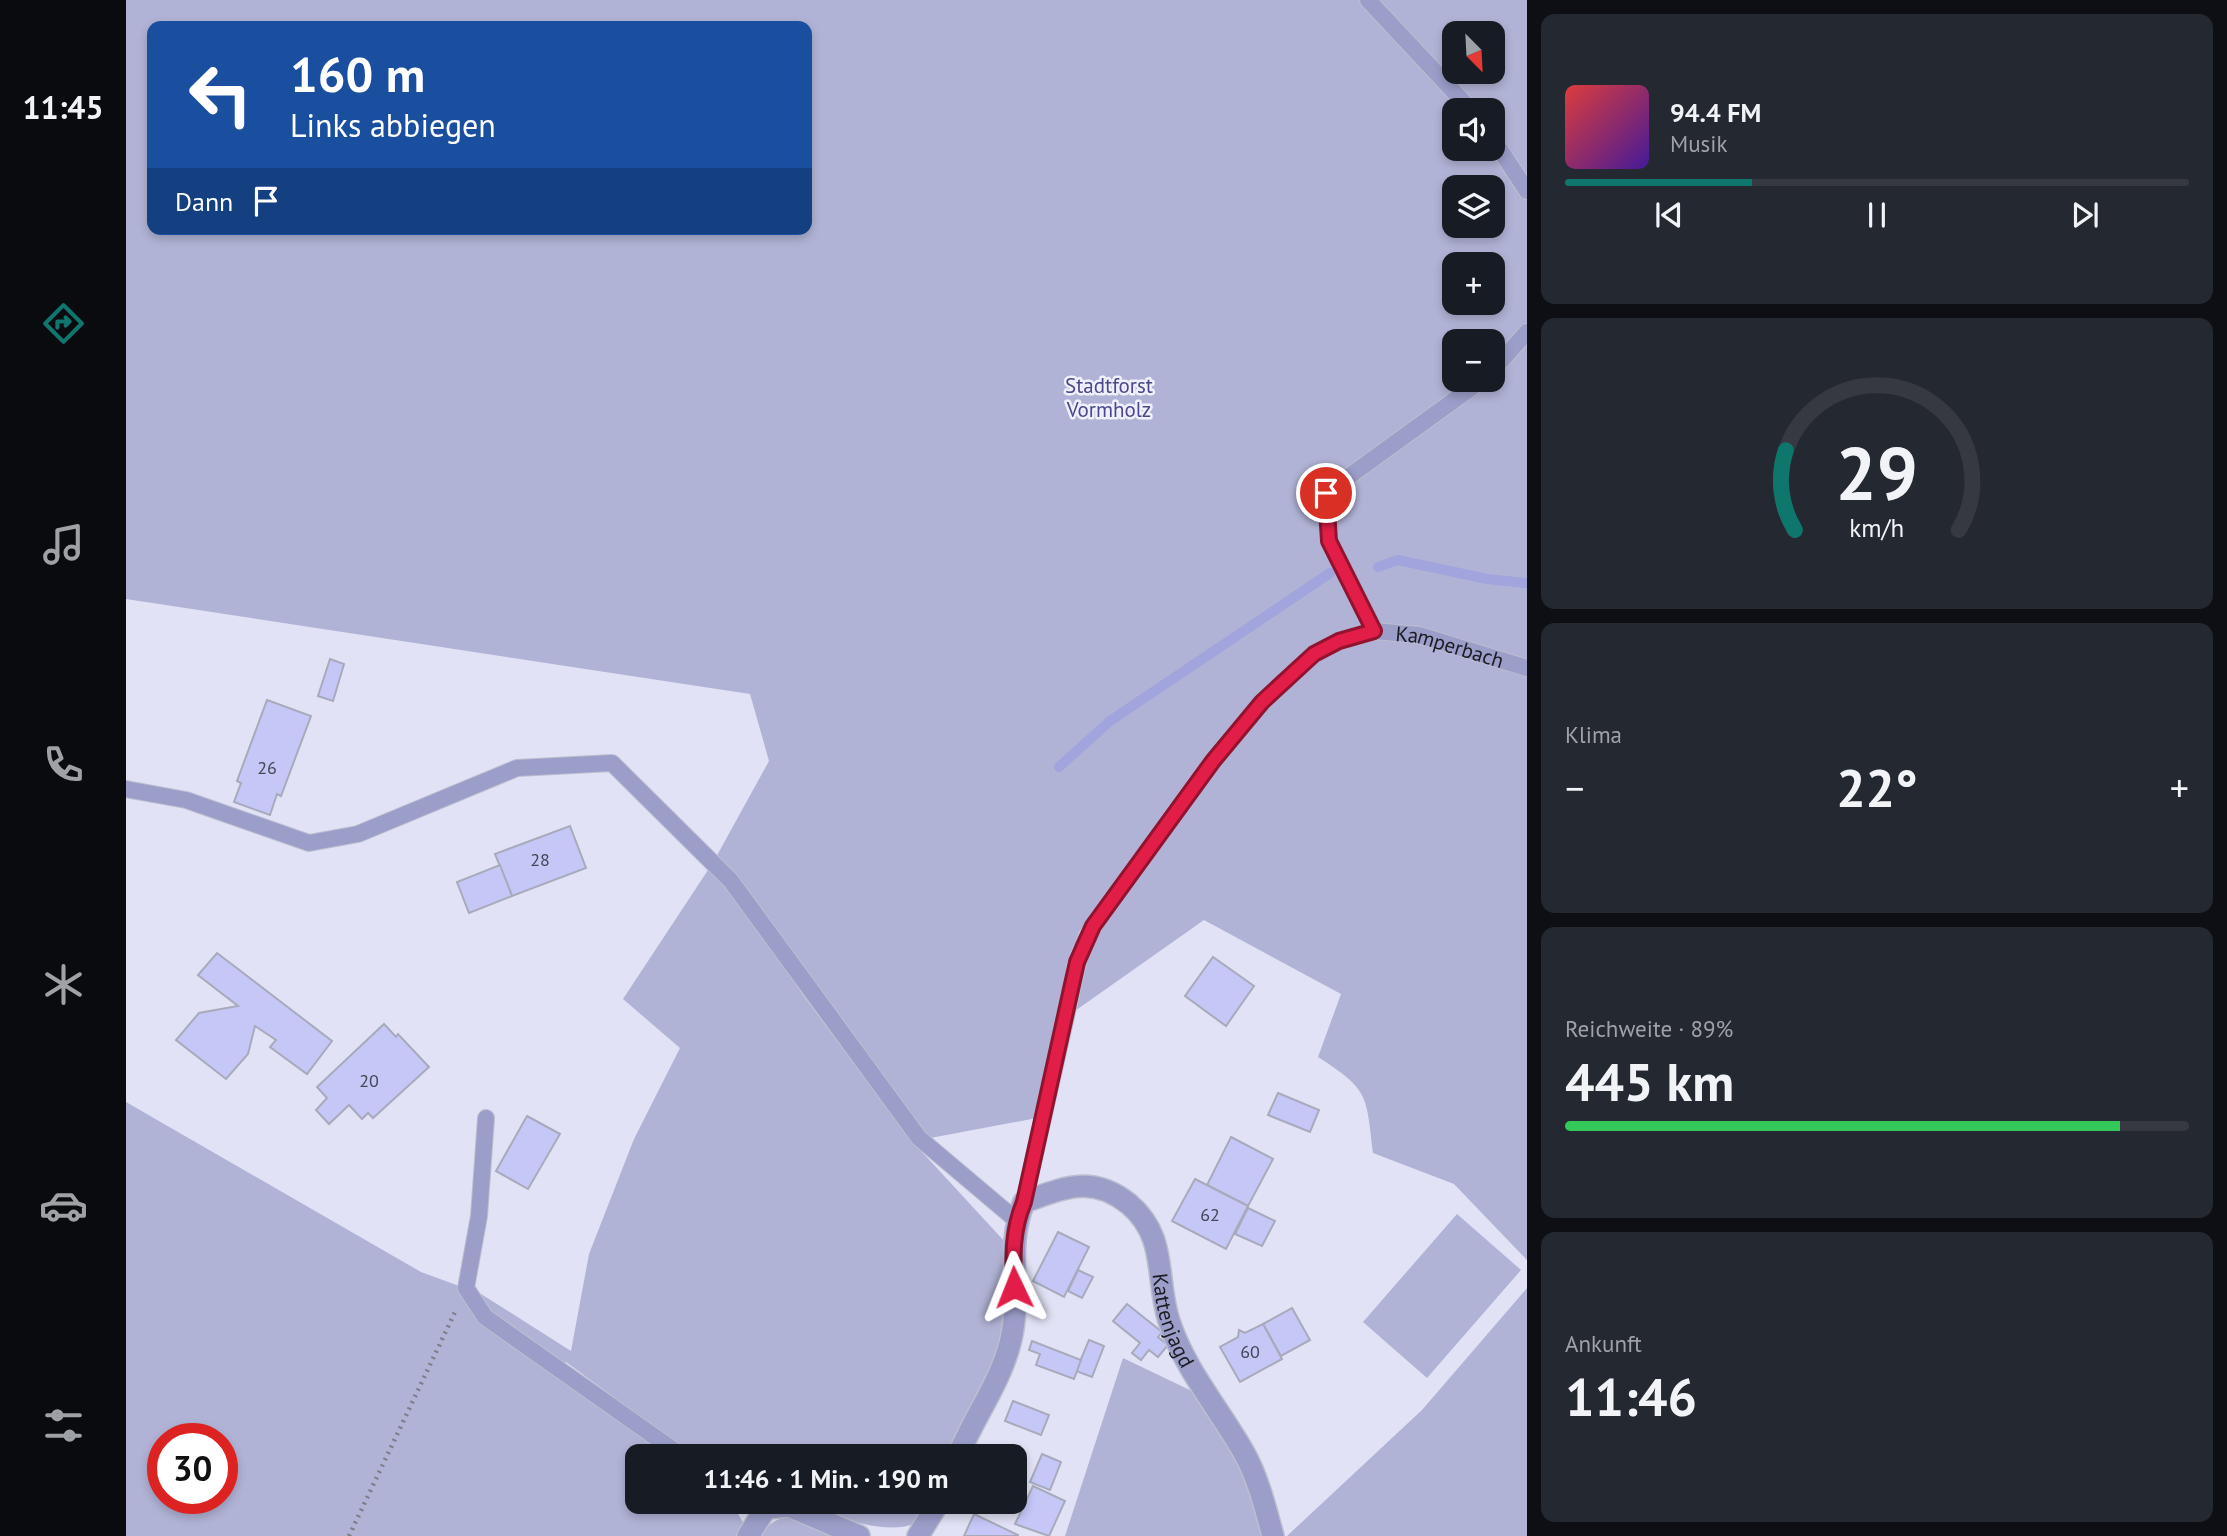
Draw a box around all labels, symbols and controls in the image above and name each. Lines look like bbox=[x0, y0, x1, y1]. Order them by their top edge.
north arrow bbox=[1442, 21, 1505, 84]
map controls bbox=[1442, 21, 1505, 392]
text: 160 m bbox=[290, 42, 425, 106]
icon: left bbox=[175, 49, 266, 140]
text: 11:45 bbox=[22, 86, 104, 128]
text: 94.4 FM bbox=[1670, 96, 1761, 129]
button: sound bbox=[1442, 98, 1505, 161]
text: Links abbiegen bbox=[290, 104, 496, 146]
text: Musik bbox=[1670, 129, 1727, 158]
button: layers bbox=[1442, 175, 1505, 238]
icon: arrive bbox=[247, 182, 285, 220]
text: Dann bbox=[175, 185, 233, 218]
icon: previous bbox=[1650, 196, 1688, 234]
icon: pause bbox=[1858, 196, 1896, 234]
icon: next bbox=[2066, 196, 2104, 234]
button: + bbox=[1442, 252, 1505, 315]
icon: directions bbox=[39, 299, 88, 348]
button: − bbox=[1442, 329, 1505, 392]
park label: Stadtforst Vormholz bbox=[1065, 372, 1153, 423]
text: 29 bbox=[1836, 426, 1918, 520]
pin bbox=[1296, 463, 1356, 523]
icon: arrive bbox=[1307, 474, 1345, 512]
text: km/h bbox=[1850, 511, 1904, 543]
icon: music bbox=[39, 520, 88, 569]
street label: Kamperbach bbox=[1394, 619, 1507, 674]
text: Klima bbox=[1565, 720, 1622, 749]
icon: phone bbox=[39, 740, 88, 789]
text: 22° bbox=[1836, 754, 1918, 821]
house number: 26 bbox=[257, 756, 277, 779]
text: − bbox=[1565, 763, 1584, 812]
text: + bbox=[2170, 763, 2189, 812]
house number: 28 bbox=[530, 848, 550, 871]
icon: climate bbox=[39, 960, 88, 1009]
text: Reichweite · 89% bbox=[1565, 1014, 1733, 1043]
text: 445 km bbox=[1565, 1048, 1734, 1115]
house number: 20 bbox=[359, 1069, 379, 1092]
icon: car bbox=[39, 1181, 88, 1230]
house number: 62 bbox=[1200, 1203, 1220, 1226]
position arrow bbox=[977, 1250, 1051, 1324]
street label: Kattenjagd bbox=[1147, 1272, 1201, 1372]
text: Ankunft bbox=[1565, 1329, 1642, 1358]
house number: 60 bbox=[1240, 1340, 1260, 1363]
text: 11:46 bbox=[1565, 1363, 1697, 1430]
icon: filters bbox=[39, 1401, 88, 1450]
speed limit sign: 30 bbox=[147, 1423, 238, 1514]
text: 11:46 · 1 Min. · 190 m bbox=[703, 1462, 949, 1495]

